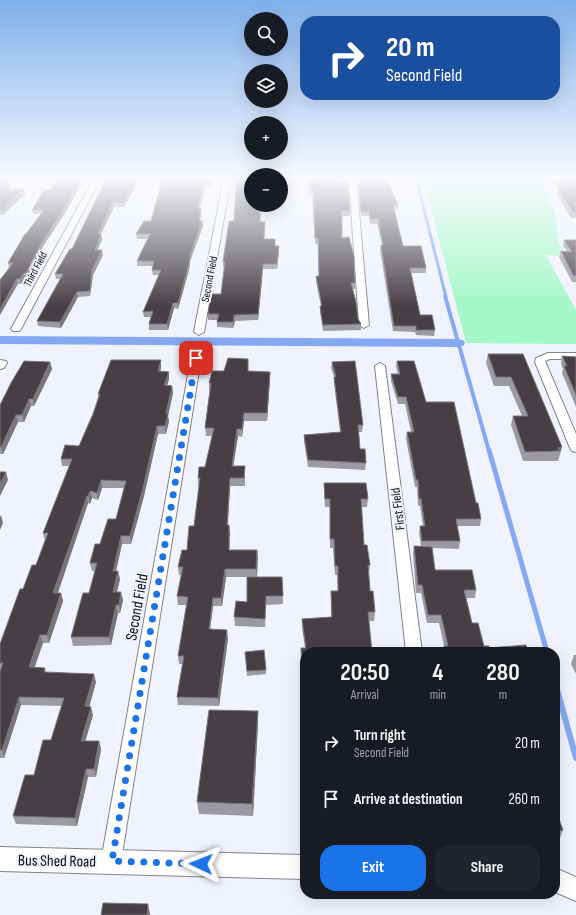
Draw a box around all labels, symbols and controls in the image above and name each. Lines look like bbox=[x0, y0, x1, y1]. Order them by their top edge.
map controls bbox=[244, 12, 288, 212]
button: search bbox=[244, 12, 288, 56]
text: 20 m bbox=[386, 31, 435, 64]
icon: right bbox=[320, 32, 372, 84]
button: layers bbox=[244, 64, 288, 108]
text: Second Field bbox=[386, 65, 462, 86]
button: + bbox=[244, 116, 288, 160]
button: − bbox=[244, 168, 288, 212]
street label: Third Field bbox=[21, 249, 50, 289]
street label: Second Field bbox=[199, 255, 220, 303]
pin bbox=[179, 341, 213, 375]
icon: arrive bbox=[185, 347, 207, 369]
street label: First Field bbox=[387, 487, 409, 531]
street label: Second Field bbox=[122, 572, 153, 642]
text: 20:50 bbox=[340, 658, 389, 687]
text: 4 bbox=[432, 658, 443, 687]
text: 280 bbox=[486, 658, 520, 687]
text: Arrival bbox=[351, 687, 379, 703]
text: min bbox=[430, 687, 446, 703]
text: m bbox=[499, 687, 507, 703]
text: Turn right bbox=[354, 726, 406, 745]
icon: right bbox=[320, 732, 342, 754]
text: 20 m bbox=[515, 734, 540, 753]
text: Second Field bbox=[354, 745, 409, 761]
icon: arrive bbox=[320, 788, 342, 810]
text: Arrive at destination bbox=[354, 790, 463, 809]
text: 260 m bbox=[509, 790, 540, 809]
position arrow bbox=[180, 843, 222, 885]
button: Exit bbox=[320, 845, 426, 891]
button: Share bbox=[434, 845, 540, 891]
street label: Bus Shed Road bbox=[18, 851, 96, 872]

